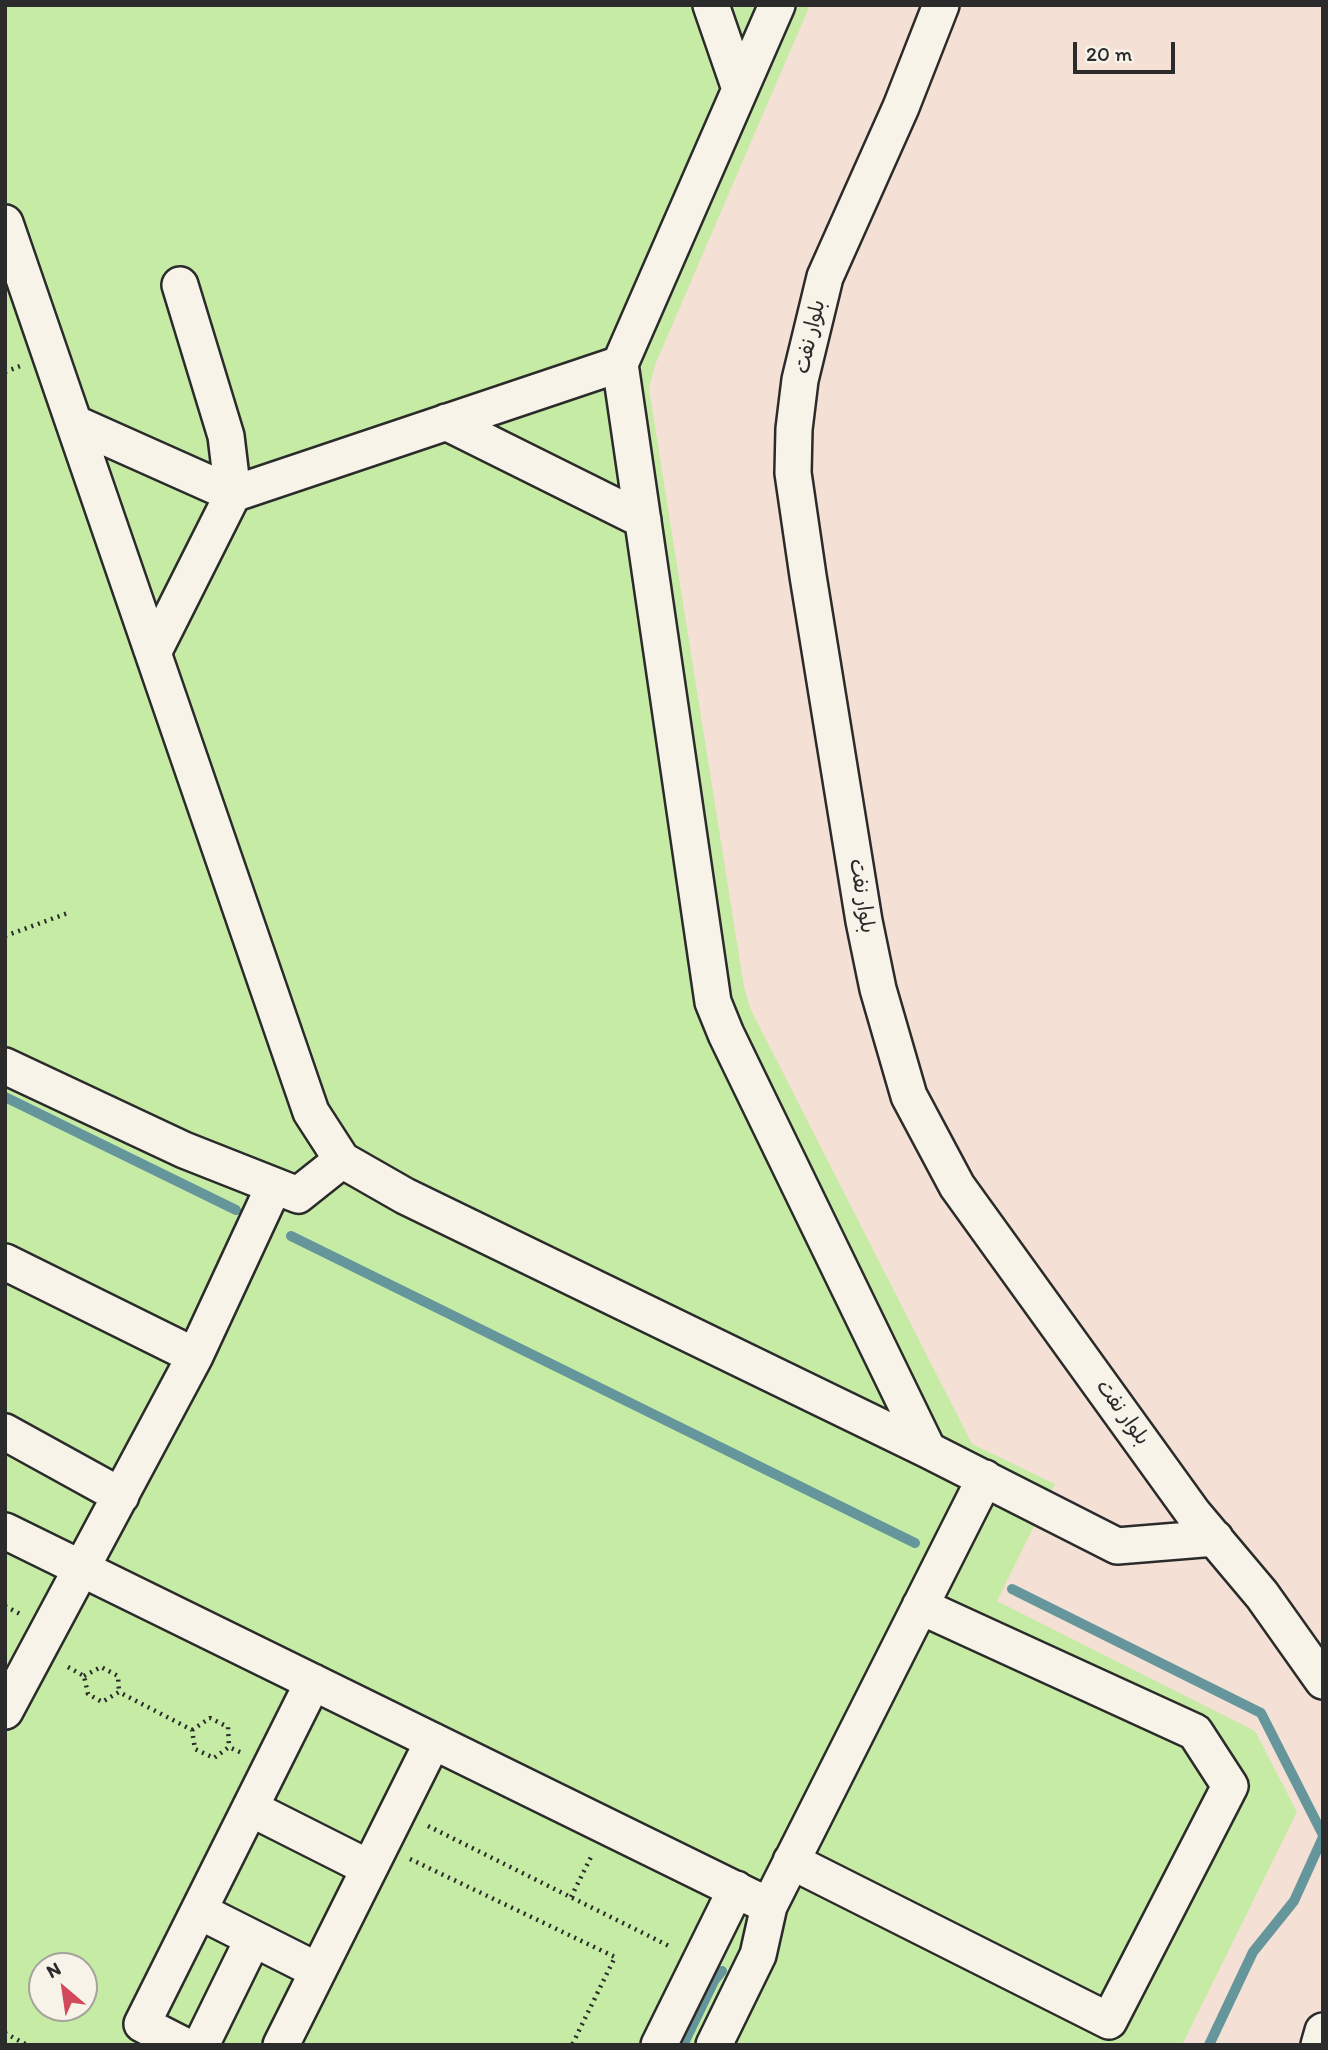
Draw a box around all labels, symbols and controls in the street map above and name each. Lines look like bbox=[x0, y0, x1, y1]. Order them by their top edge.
scale bar bbox=[1076, 28, 1178, 72]
text: 20 m bbox=[1086, 41, 1132, 66]
street label: بلوار نفت bbox=[790, 297, 832, 377]
street label: بلوار نفت bbox=[843, 857, 879, 935]
street label: بلوار نفت bbox=[1090, 1375, 1154, 1451]
north arrow bbox=[28, 1952, 98, 2022]
text: N bbox=[42, 1957, 65, 1983]

